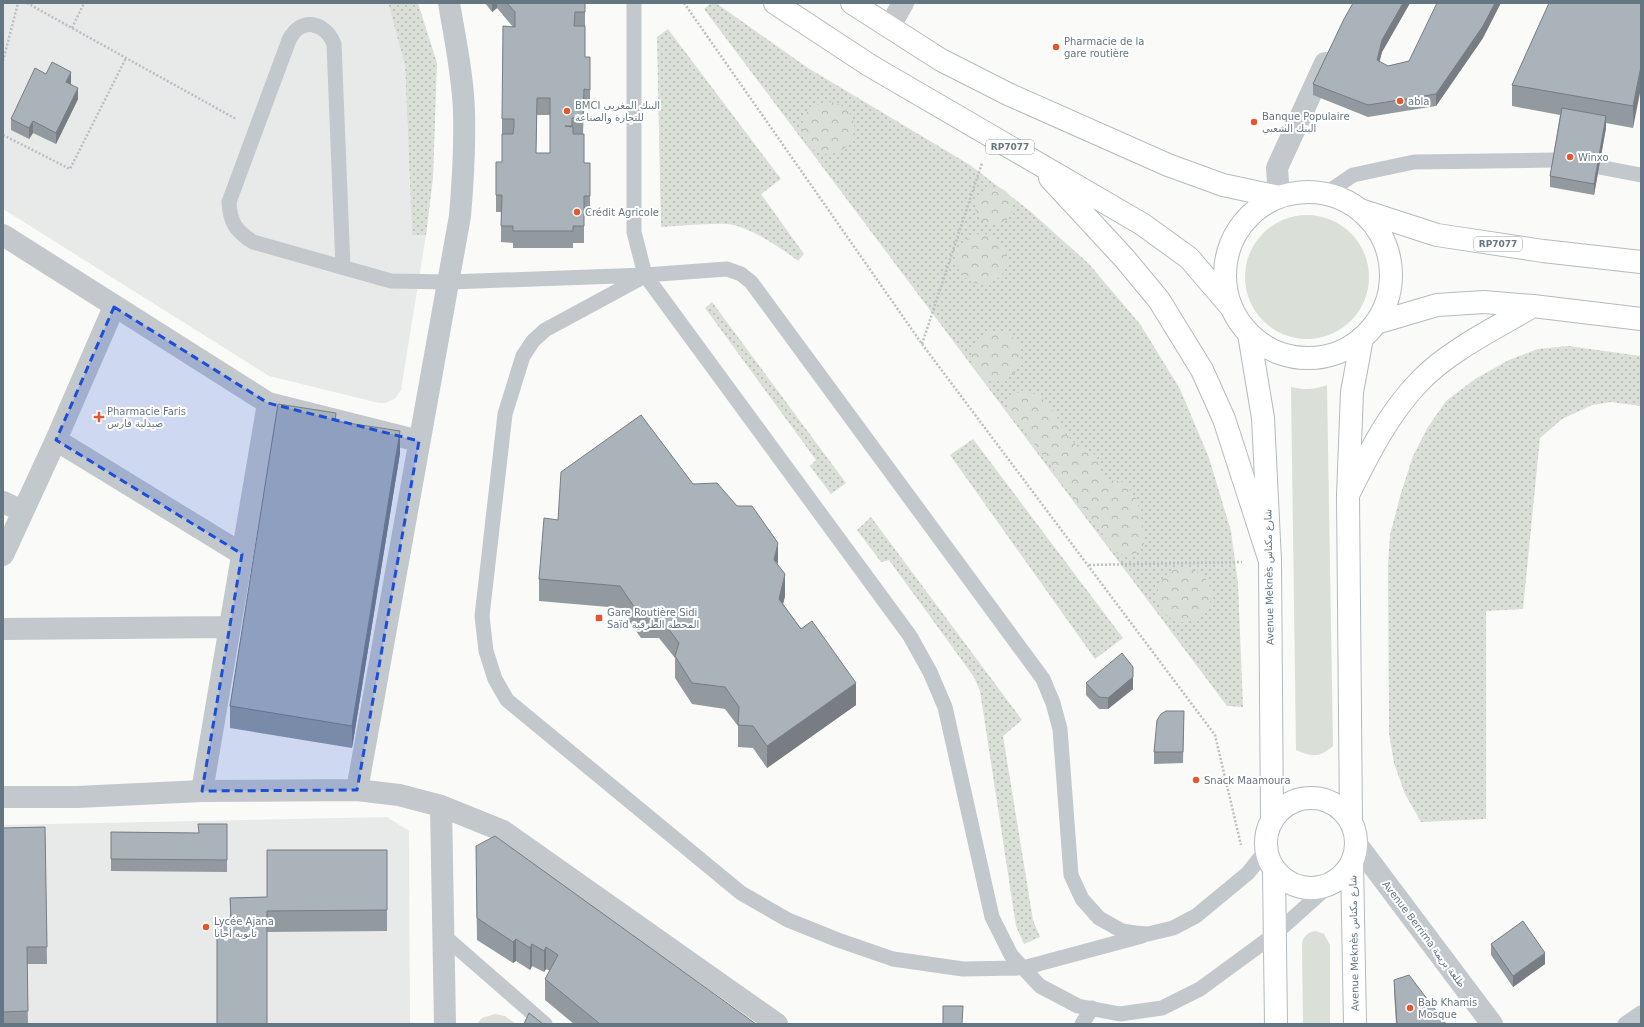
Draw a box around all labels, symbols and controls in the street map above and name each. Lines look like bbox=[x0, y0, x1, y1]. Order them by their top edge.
place label: Pharmacie de la gare routière bbox=[1064, 36, 1145, 59]
marker: Pharmacie de la gare routière bbox=[1051, 42, 1061, 52]
marker: abla bbox=[1395, 96, 1405, 106]
place label: abla bbox=[1408, 96, 1429, 107]
place label: BMCI البنك المغربي للتجارة والصناعة bbox=[575, 100, 660, 124]
marker: BMCI البنك المغربي للتجارة والصناعة bbox=[562, 106, 572, 116]
place label: Banque Populaire البنك الشعبي bbox=[1262, 111, 1350, 135]
marker: Banque Populaire البنك الشعبي bbox=[1249, 117, 1259, 127]
road number: RP7077 bbox=[986, 140, 1034, 154]
marker: Winxo bbox=[1565, 152, 1575, 162]
place label: Winxo bbox=[1578, 152, 1609, 163]
marker: Crédit Agricole bbox=[572, 207, 582, 217]
place label: Crédit Agricole bbox=[585, 207, 659, 218]
road number: RP7077 bbox=[1474, 237, 1522, 251]
place label: Pharmacie Faris صيدلية فارس bbox=[107, 406, 186, 429]
marker: Pharmacie Faris صيدلية فارس bbox=[94, 412, 104, 422]
street label: Avenue Meknès شارع مكناس bbox=[1262, 509, 1277, 645]
place label: Gare Routière Sidi Saïd المحطة الطرقية bbox=[607, 607, 699, 630]
marker: Gare Routière Sidi Saïd المحطة الطرقية bbox=[594, 613, 604, 623]
marker: Snack Maamoura bbox=[1191, 775, 1201, 785]
place label: Snack Maamoura bbox=[1204, 775, 1291, 786]
street label: Avenue Meknès شارع مكناس bbox=[1347, 875, 1362, 1011]
street label: Avenue Berrima طلعة بريمة bbox=[1380, 879, 1468, 989]
place label: Lycée Ajana ثانوية أجانا bbox=[214, 916, 274, 939]
marker: Lycée Ajana ثانوية أجانا bbox=[201, 922, 211, 932]
place label: Bab Khamis Mosque bbox=[1418, 997, 1477, 1020]
marker: Bab Khamis Mosque bbox=[1405, 1003, 1415, 1013]

